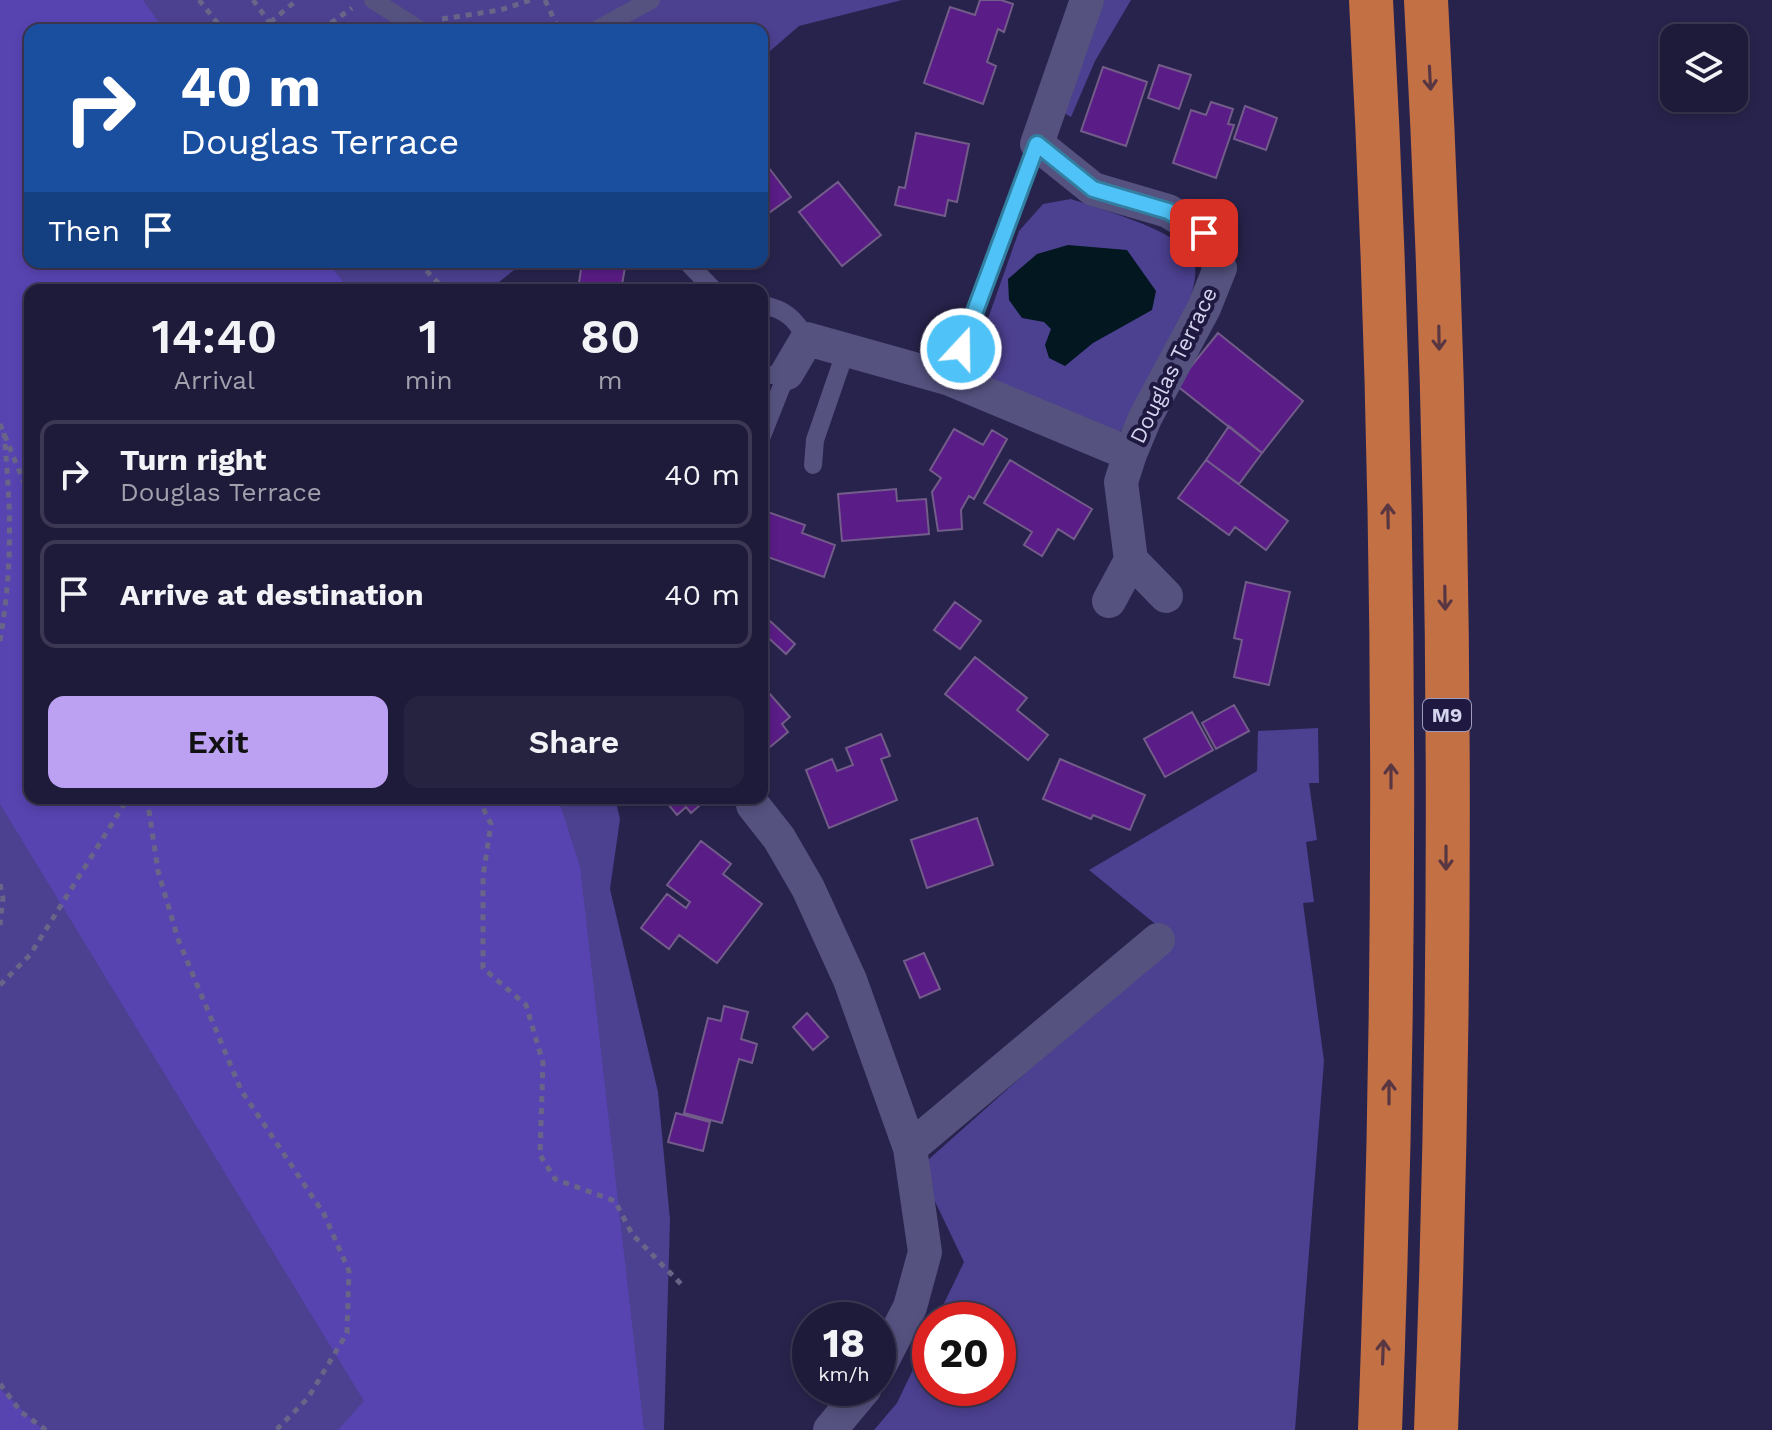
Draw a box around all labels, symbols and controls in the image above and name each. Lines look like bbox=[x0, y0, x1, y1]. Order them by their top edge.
map controls bbox=[1660, 24, 1748, 112]
button: layers bbox=[1660, 24, 1748, 112]
text: 40 m bbox=[180, 54, 321, 120]
icon: right bbox=[48, 56, 152, 160]
one-way arrow bbox=[1423, 64, 1438, 91]
text: Douglas Terrace bbox=[180, 121, 459, 163]
pin bbox=[1170, 199, 1238, 267]
icon: arrive bbox=[136, 208, 180, 252]
icon: arrive bbox=[1182, 211, 1226, 255]
text: Then bbox=[48, 213, 120, 248]
street label: Douglas Terrace bbox=[1125, 283, 1222, 447]
position arrow bbox=[919, 307, 1003, 391]
text: 14:40 bbox=[152, 308, 277, 365]
text: 1 bbox=[419, 308, 439, 365]
text: 80 bbox=[580, 308, 640, 365]
one-way arrow bbox=[1431, 324, 1446, 351]
text: Arrival bbox=[174, 365, 255, 395]
text: min bbox=[405, 365, 453, 395]
text: m bbox=[598, 365, 623, 395]
text: Turn right bbox=[120, 442, 266, 477]
icon: right bbox=[52, 452, 96, 496]
text: 40 m bbox=[664, 457, 740, 492]
text: Douglas Terrace bbox=[120, 477, 322, 507]
one-way arrow bbox=[1380, 503, 1396, 530]
icon: arrive bbox=[52, 572, 96, 616]
text: Arrive at destination bbox=[120, 577, 424, 612]
text: 40 m bbox=[664, 577, 740, 612]
one-way arrow bbox=[1438, 584, 1453, 611]
button: Exit bbox=[48, 696, 388, 788]
button: Share bbox=[404, 696, 744, 788]
road number: M9 bbox=[1423, 699, 1471, 731]
one-way arrow bbox=[1383, 763, 1399, 790]
one-way arrow bbox=[1438, 844, 1454, 871]
one-way arrow bbox=[1381, 1079, 1397, 1106]
speed limit sign: 20 bbox=[912, 1302, 1016, 1406]
text: 18 bbox=[823, 1320, 865, 1367]
one-way arrow bbox=[1375, 1339, 1390, 1366]
text: km/h bbox=[818, 1362, 870, 1386]

